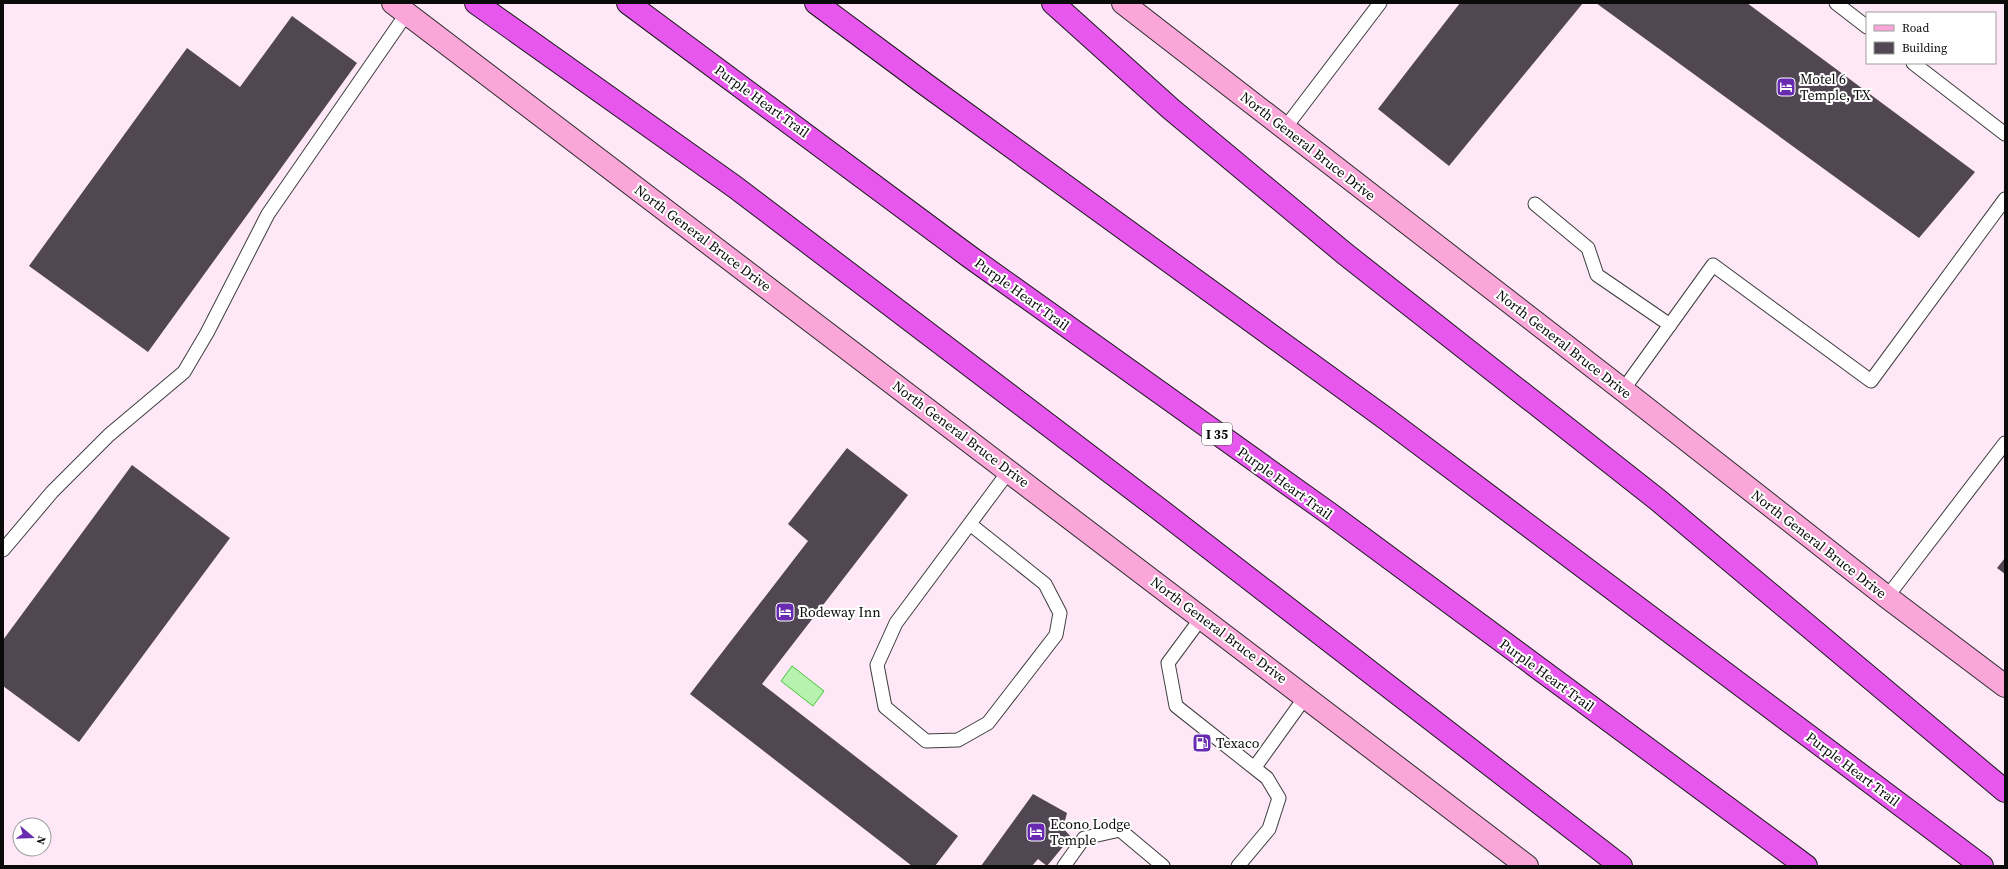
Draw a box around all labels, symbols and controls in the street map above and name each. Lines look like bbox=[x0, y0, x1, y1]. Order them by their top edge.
legend bbox=[1866, 12, 1996, 64]
text: Road bbox=[1902, 20, 1929, 36]
text: Building bbox=[1902, 40, 1947, 56]
street label: Purple Heart Trail bbox=[711, 60, 813, 142]
place label: Motel 6 Temple, TX bbox=[1800, 69, 1871, 105]
hotel icon: Motel 6 Temple, TX bbox=[1775, 76, 1797, 98]
street label: North General Bruce Drive bbox=[1236, 87, 1380, 205]
street label: North General Bruce Drive bbox=[630, 180, 776, 296]
street label: Purple Heart Trail bbox=[971, 253, 1073, 335]
street label: North General Bruce Drive bbox=[1492, 285, 1636, 403]
street label: North General Bruce Drive bbox=[888, 376, 1034, 492]
road number: I 35 bbox=[1202, 423, 1232, 445]
street label: Purple Heart Trail bbox=[1234, 442, 1336, 524]
street label: North General Bruce Drive bbox=[1747, 485, 1891, 603]
street label: North General Bruce Drive bbox=[1146, 572, 1292, 688]
hotel icon: Rodeway Inn bbox=[774, 601, 796, 623]
place label: Rodeway Inn bbox=[799, 602, 881, 622]
street label: Purple Heart Trail bbox=[1496, 634, 1598, 716]
street label: Purple Heart Trail bbox=[1802, 727, 1904, 811]
fuel station icon: Texaco bbox=[1191, 732, 1213, 754]
place label: Texaco bbox=[1216, 733, 1260, 753]
place label: Econo Lodge Temple bbox=[1050, 814, 1130, 850]
north arrow bbox=[12, 817, 52, 857]
hotel icon: Econo Lodge Temple bbox=[1025, 821, 1047, 843]
text: N bbox=[33, 834, 49, 846]

